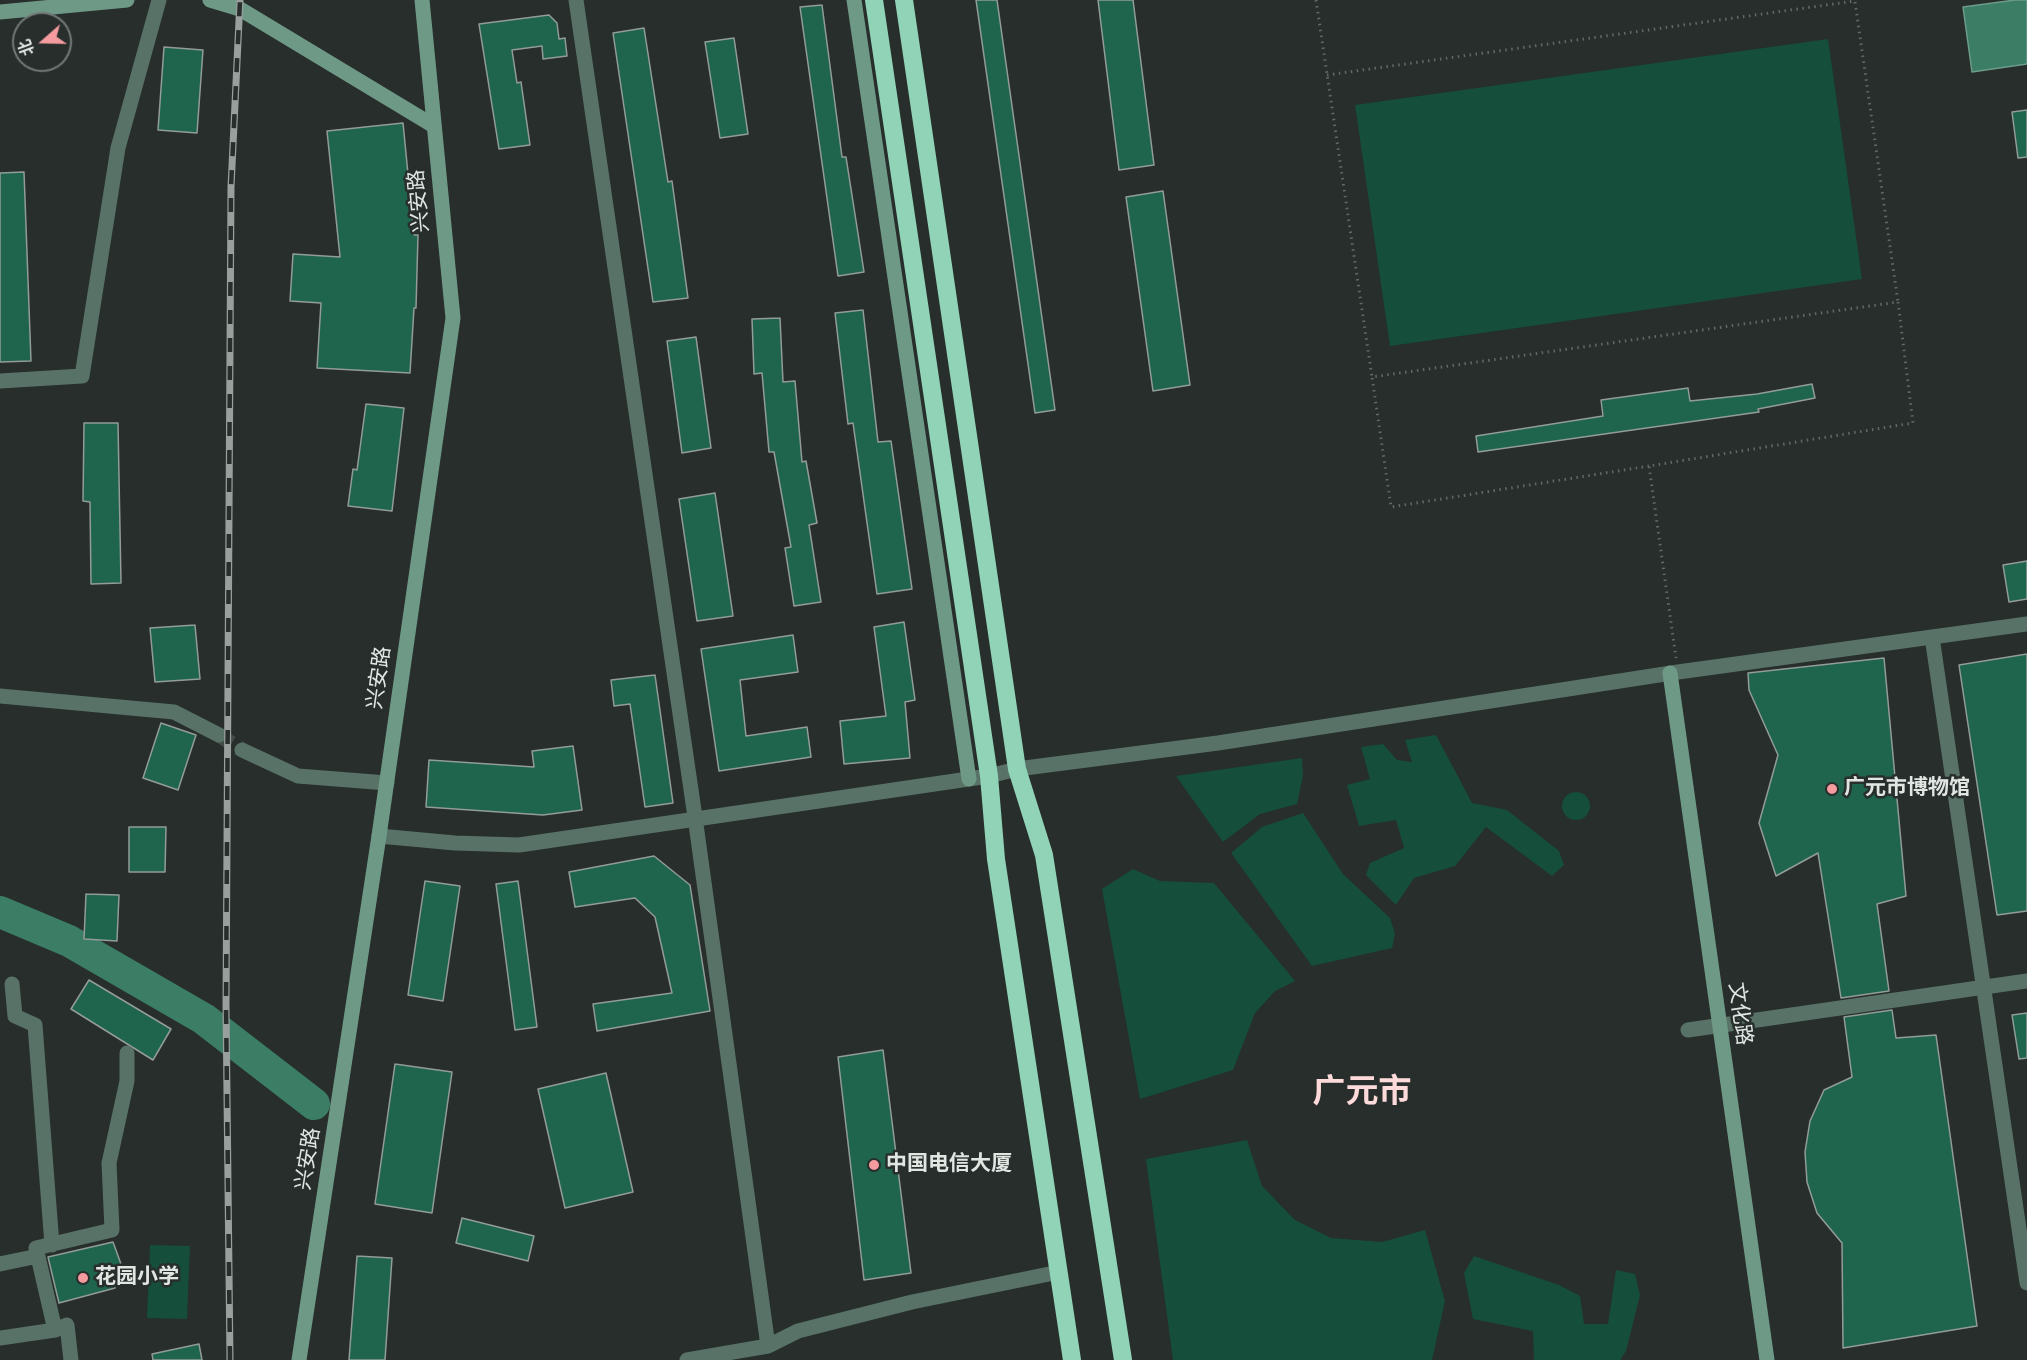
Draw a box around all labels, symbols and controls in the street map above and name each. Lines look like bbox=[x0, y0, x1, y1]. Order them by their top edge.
north arrow bbox=[12, 12, 72, 72]
text: 北 bbox=[15, 37, 38, 58]
street label: 兴安路 bbox=[405, 169, 435, 233]
street label: 兴安路 bbox=[363, 645, 397, 711]
place label: 广元市博物馆 bbox=[1844, 776, 1970, 802]
marker: 广元市博物馆 bbox=[1825, 782, 1839, 796]
street label: 文化路 bbox=[1722, 981, 1756, 1047]
district label: 广元市 bbox=[1313, 1074, 1411, 1114]
street label: 兴安路 bbox=[292, 1126, 326, 1192]
place label: 中国电信大厦 bbox=[886, 1152, 1012, 1178]
marker: 中国电信大厦 bbox=[867, 1158, 881, 1172]
place label: 花园小学 bbox=[95, 1265, 179, 1291]
marker: 花园小学 bbox=[76, 1271, 90, 1285]

